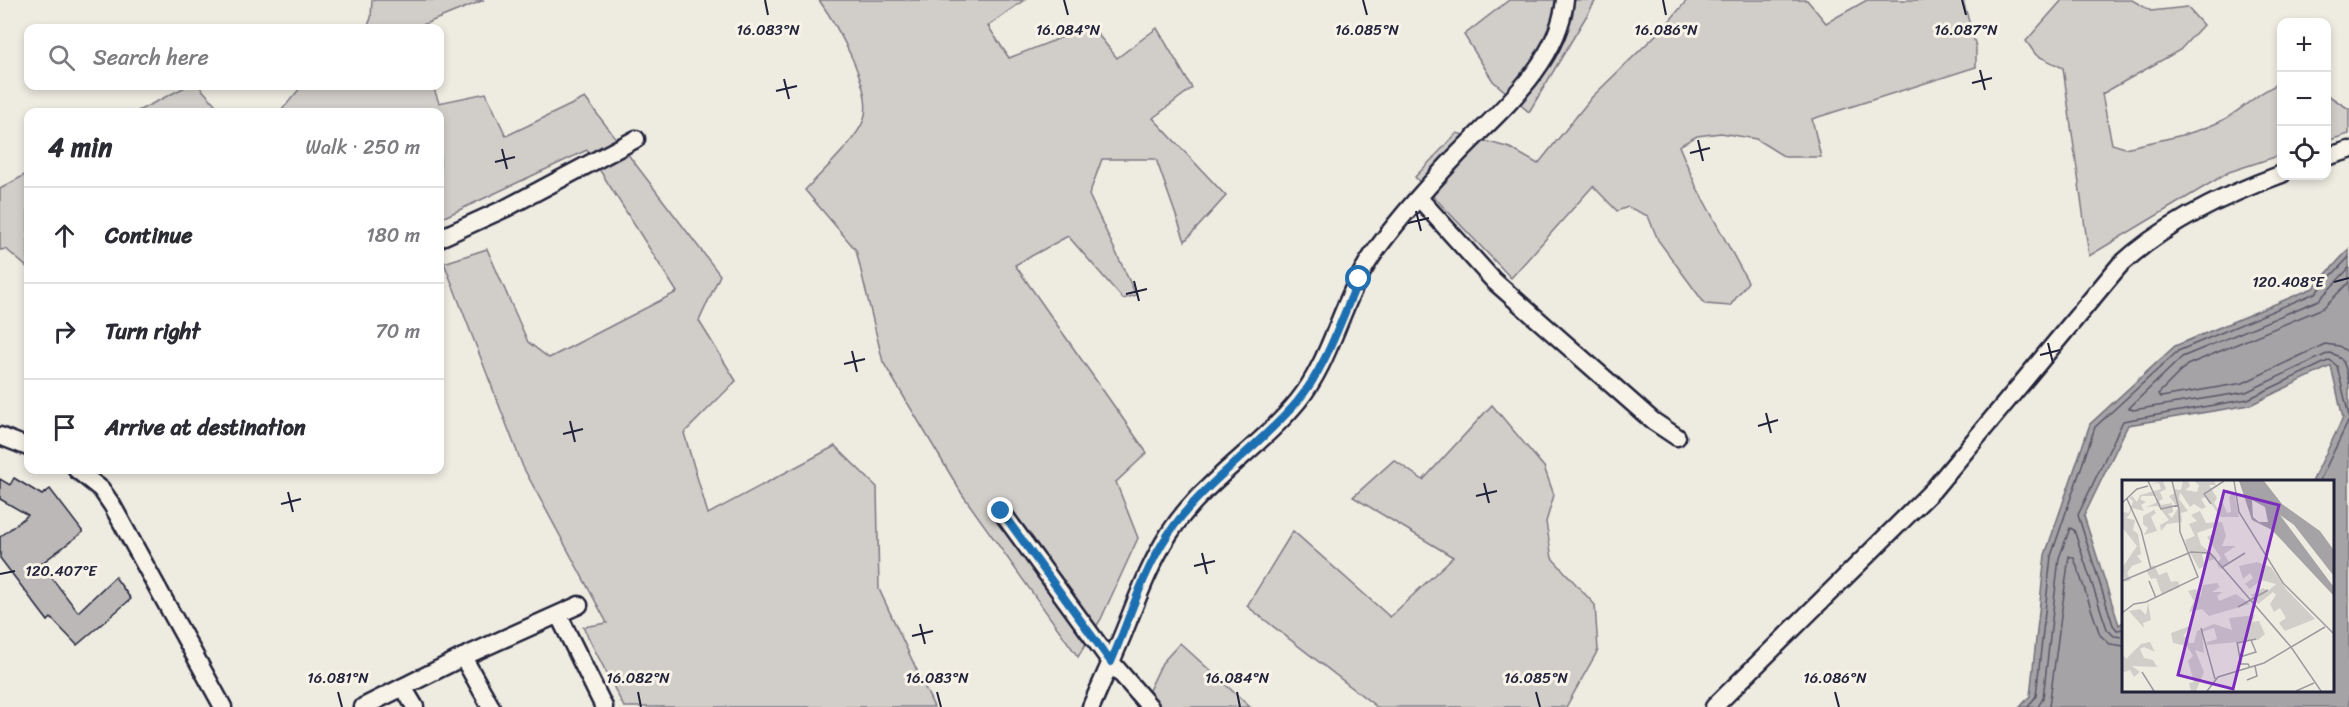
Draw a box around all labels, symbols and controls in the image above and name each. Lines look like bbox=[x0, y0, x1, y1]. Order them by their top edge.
text: 16.083°N bbox=[736, 17, 800, 43]
text: 16.084°N bbox=[1036, 17, 1101, 43]
text: 16.085°N bbox=[1335, 17, 1400, 43]
text: 16.086°N bbox=[1634, 17, 1698, 43]
text: 16.087°N bbox=[1934, 17, 1998, 43]
map controls bbox=[2277, 18, 2331, 180]
button: + bbox=[2277, 18, 2331, 72]
search box bbox=[24, 24, 444, 90]
text: Search here bbox=[93, 38, 209, 77]
icon: search bbox=[45, 41, 78, 74]
button: − bbox=[2277, 72, 2331, 126]
text: 4 min bbox=[48, 124, 112, 170]
button: locate bbox=[2277, 126, 2331, 180]
text: Walk · 250 m bbox=[306, 130, 420, 165]
text: Continue bbox=[105, 216, 193, 255]
text: 180 m bbox=[366, 218, 420, 253]
icon: ahead bbox=[48, 219, 81, 252]
route start bbox=[1345, 265, 1371, 291]
text: 120.408°E bbox=[2252, 269, 2326, 295]
text: Turn right bbox=[105, 312, 200, 351]
text: 70 m bbox=[375, 314, 420, 349]
icon: right bbox=[48, 315, 81, 348]
text: Arrive at destination bbox=[105, 408, 306, 447]
icon: arrive bbox=[48, 411, 81, 444]
inset map bbox=[2122, 480, 2334, 692]
route end bbox=[987, 497, 1013, 523]
text: 120.407°E bbox=[25, 558, 98, 584]
text: 16.081°N bbox=[307, 665, 369, 691]
text: 16.082°N bbox=[606, 665, 670, 691]
text: 16.083°N bbox=[905, 665, 969, 691]
text: 16.084°N bbox=[1205, 665, 1270, 691]
text: 16.085°N bbox=[1504, 665, 1569, 691]
text: 16.086°N bbox=[1803, 665, 1867, 691]

